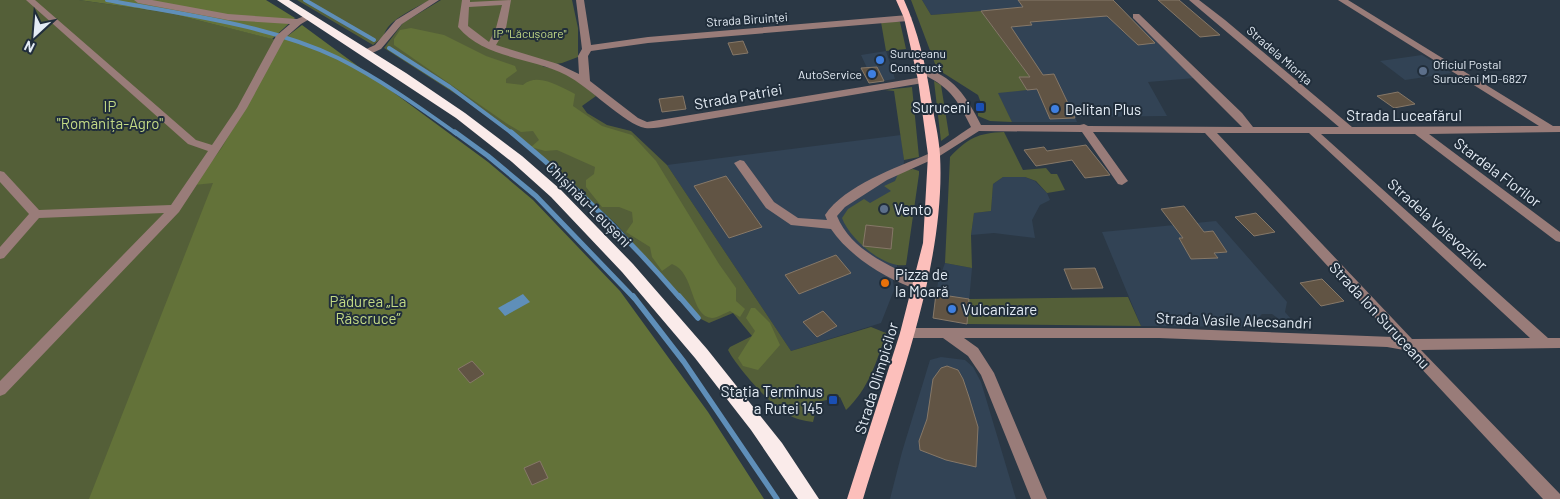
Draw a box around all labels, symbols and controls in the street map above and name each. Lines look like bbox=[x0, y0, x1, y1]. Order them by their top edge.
street label: Strada Biruinței bbox=[706, 9, 788, 29]
north arrow bbox=[10, 10, 60, 60]
street label: Stradela Miorița bbox=[1244, 23, 1316, 87]
park label: IP "Lăcușoare" bbox=[493, 26, 567, 40]
text: N bbox=[21, 37, 37, 57]
place label: Suruceanu Construct bbox=[890, 46, 946, 74]
marker: Suruceanu Construct bbox=[874, 54, 886, 66]
place label: Oficiul Poștal Suruceni MD-6827 bbox=[1433, 57, 1527, 85]
marker: Oficiul Poștal Suruceni MD-6827 bbox=[1417, 65, 1429, 77]
place label: AutoService bbox=[798, 67, 862, 81]
marker: AutoService bbox=[866, 68, 878, 80]
street label: Strada Patriei bbox=[693, 79, 783, 113]
park label: IP "Romănița-Agro" bbox=[57, 97, 163, 132]
place label: Suruceni bbox=[912, 98, 970, 116]
place label: Delitan Plus bbox=[1065, 100, 1141, 118]
marker: Suruceni bbox=[974, 101, 986, 113]
marker: Delitan Plus bbox=[1049, 103, 1061, 115]
street label: Strada Luceafărul bbox=[1346, 106, 1462, 124]
street label: Stardela Florilor bbox=[1451, 133, 1545, 211]
street label: Chișinău-Leușeni bbox=[543, 158, 635, 250]
street label: Stradela Voievozilor bbox=[1384, 174, 1492, 274]
place label: Vento bbox=[894, 200, 932, 218]
marker: Vento bbox=[878, 203, 890, 215]
street label: Strada Ion Suruceanu bbox=[1326, 258, 1434, 372]
place label: Pizza de la Moară bbox=[895, 265, 949, 300]
marker: Pizza de la Moară bbox=[879, 277, 891, 289]
park label: Pădurea „La Răscruce” bbox=[330, 292, 406, 327]
place label: Vulcanizare bbox=[962, 300, 1037, 318]
marker: Vulcanizare bbox=[946, 303, 958, 315]
street label: Strada Vasile Alecsandri bbox=[1156, 308, 1312, 332]
street label: Strada Olimpicilor bbox=[850, 319, 902, 436]
place label: Stația Terminus a Rutei 145 bbox=[721, 382, 823, 417]
marker: Stația Terminus a Rutei 145 bbox=[827, 394, 839, 406]

